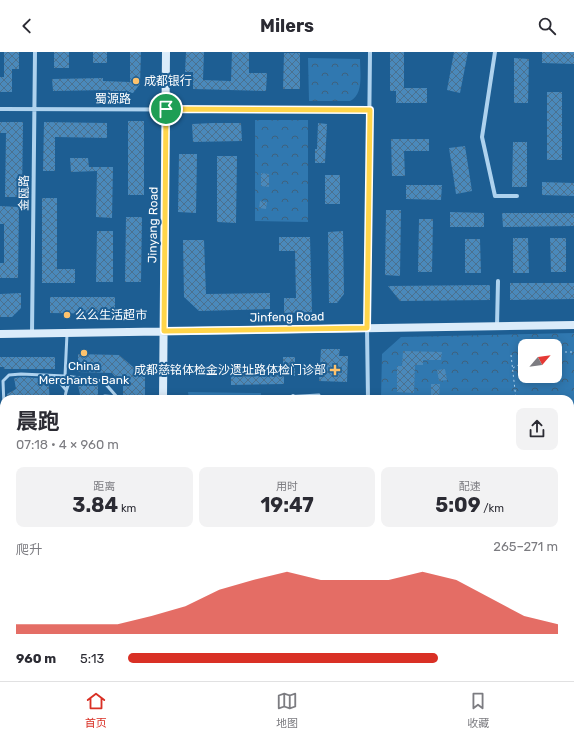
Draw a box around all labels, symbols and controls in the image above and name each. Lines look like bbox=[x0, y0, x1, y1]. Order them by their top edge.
icon: back bbox=[16, 15, 38, 37]
text: Milers bbox=[260, 15, 314, 37]
icon: search bbox=[536, 15, 558, 37]
place label: 成都银行 bbox=[144, 74, 192, 88]
marker: 成都银行 bbox=[131, 76, 141, 86]
street label: 蜀源路 bbox=[95, 92, 131, 106]
pin bbox=[149, 92, 183, 126]
icon: arrive bbox=[155, 98, 177, 120]
street label: 金瓯路 bbox=[17, 175, 31, 211]
street label: Jinyang Road bbox=[145, 187, 161, 263]
place label: 么么生活超市 bbox=[75, 308, 147, 322]
street label: Jinfeng Road bbox=[250, 309, 324, 325]
marker: 么么生活超市 bbox=[62, 310, 72, 320]
north arrow bbox=[518, 339, 562, 383]
map controls bbox=[518, 339, 562, 383]
marker: China Merchants Bank bbox=[79, 348, 89, 358]
place label: China Merchants Bank bbox=[39, 359, 130, 387]
place label: 成都慈铭体检金沙遗址路体检门诊部 bbox=[134, 363, 326, 377]
marker: 成都慈铭体检金沙遗址路体检门诊部 bbox=[329, 364, 341, 376]
text: 晨跑 bbox=[16, 408, 60, 435]
button: share bbox=[516, 408, 558, 450]
text: 07:18 · 4 × 960 m bbox=[16, 437, 119, 452]
text: 距离 bbox=[93, 480, 115, 493]
text: 用时 bbox=[276, 480, 298, 493]
text: 配速 bbox=[459, 480, 481, 493]
text: 3.84 bbox=[72, 493, 118, 517]
text: 19:47 bbox=[260, 493, 314, 517]
text: 5:09 bbox=[435, 493, 481, 517]
text: km bbox=[118, 502, 136, 515]
text: /km bbox=[481, 502, 504, 515]
text: 265–271 m bbox=[493, 539, 558, 554]
text: 爬升 bbox=[16, 542, 42, 557]
text: 960 m bbox=[16, 651, 56, 666]
text: 5:13 bbox=[80, 651, 104, 666]
tab: 首页 bbox=[85, 690, 107, 730]
tab: 地图 bbox=[276, 690, 298, 730]
tab: 收藏 bbox=[467, 690, 489, 730]

